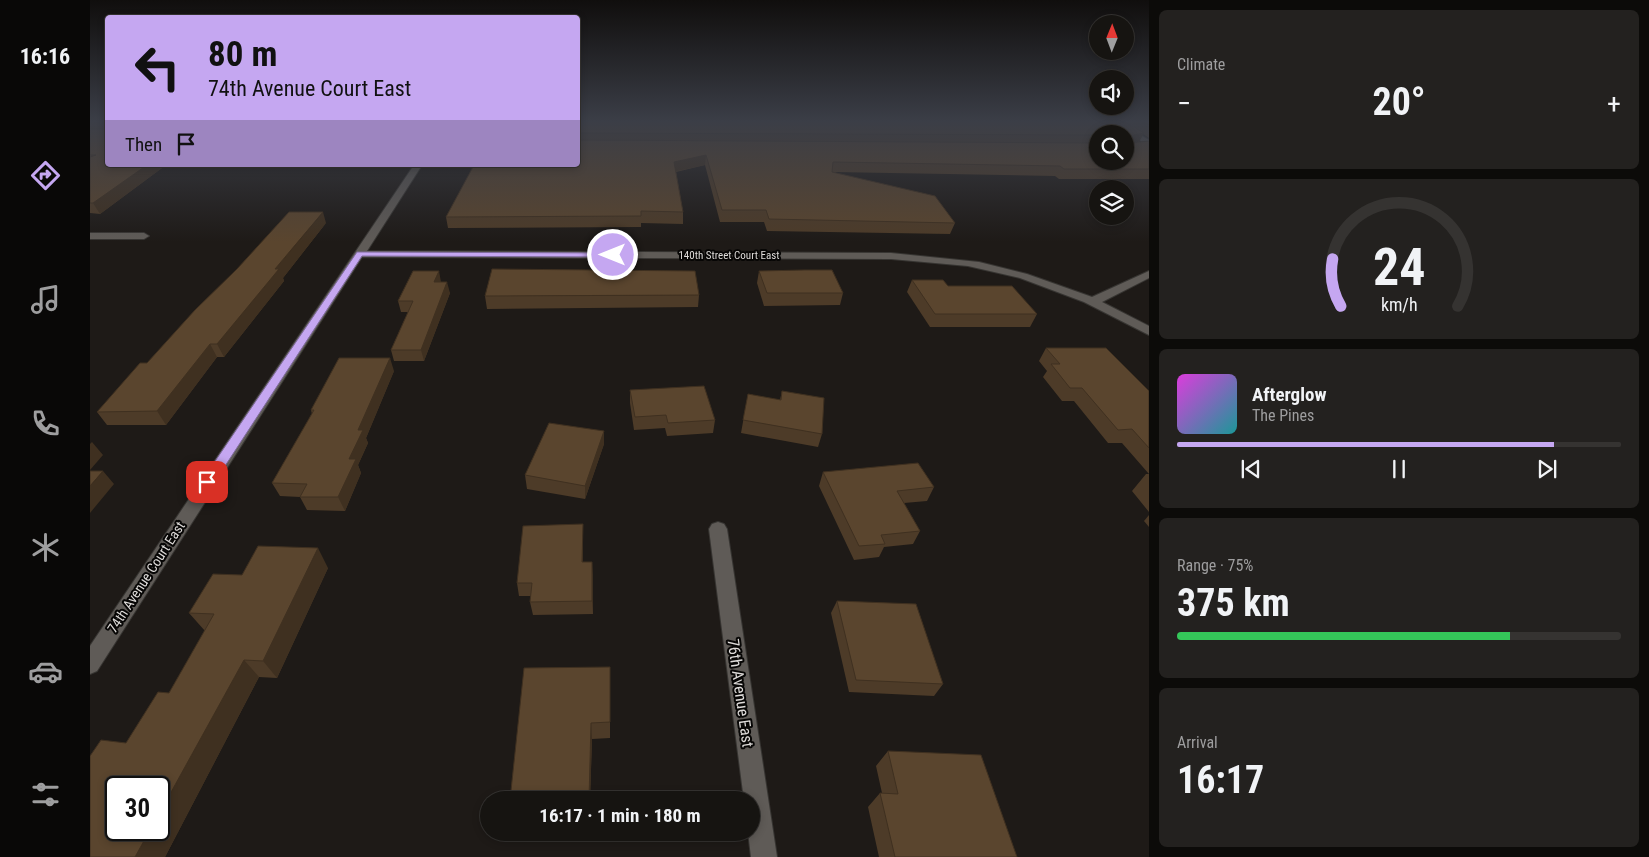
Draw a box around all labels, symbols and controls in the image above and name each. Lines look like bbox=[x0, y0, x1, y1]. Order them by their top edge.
north arrow bbox=[1089, 15, 1134, 60]
map controls bbox=[1089, 15, 1134, 225]
text: 80 m bbox=[208, 34, 277, 75]
icon: left bbox=[125, 35, 190, 100]
text: 16:16 bbox=[20, 44, 70, 69]
text: Climate bbox=[1177, 55, 1225, 74]
button: sound bbox=[1089, 70, 1134, 115]
text: 74th Avenue Court East bbox=[208, 76, 411, 101]
text: 20° bbox=[1372, 80, 1426, 124]
text: − bbox=[1177, 87, 1191, 120]
text: + bbox=[1607, 87, 1621, 120]
button: search bbox=[1089, 125, 1134, 170]
icon: arrive bbox=[172, 130, 200, 158]
text: Then bbox=[125, 133, 162, 156]
icon: directions bbox=[28, 158, 63, 193]
button: layers bbox=[1089, 180, 1134, 225]
position arrow bbox=[586, 228, 638, 280]
text: 24 bbox=[1373, 237, 1425, 298]
street label: 140th Street Court East bbox=[678, 249, 780, 262]
icon: music bbox=[28, 282, 63, 317]
text: km/h bbox=[1381, 294, 1417, 315]
text: Afterglow bbox=[1252, 383, 1326, 406]
icon: phone bbox=[28, 406, 63, 441]
text: The Pines bbox=[1252, 406, 1314, 425]
icon: previous bbox=[1237, 455, 1265, 483]
icon: pause bbox=[1385, 455, 1413, 483]
icon: next bbox=[1533, 455, 1561, 483]
pin bbox=[186, 461, 228, 503]
icon: arrive bbox=[193, 468, 221, 496]
street label: 74th Avenue Court East bbox=[104, 518, 188, 636]
icon: climate bbox=[28, 530, 63, 565]
text: Range · 75% bbox=[1177, 556, 1253, 575]
text: 375 km bbox=[1177, 581, 1290, 625]
street label: 76th Avenue East bbox=[723, 638, 758, 749]
icon: car bbox=[28, 654, 63, 689]
text: Arrival bbox=[1177, 733, 1218, 752]
text: 16:17 bbox=[1177, 758, 1264, 802]
speed limit sign: 30 bbox=[105, 776, 170, 841]
icon: filters bbox=[28, 777, 63, 812]
text: 16:17 · 1 min · 180 m bbox=[539, 804, 701, 827]

